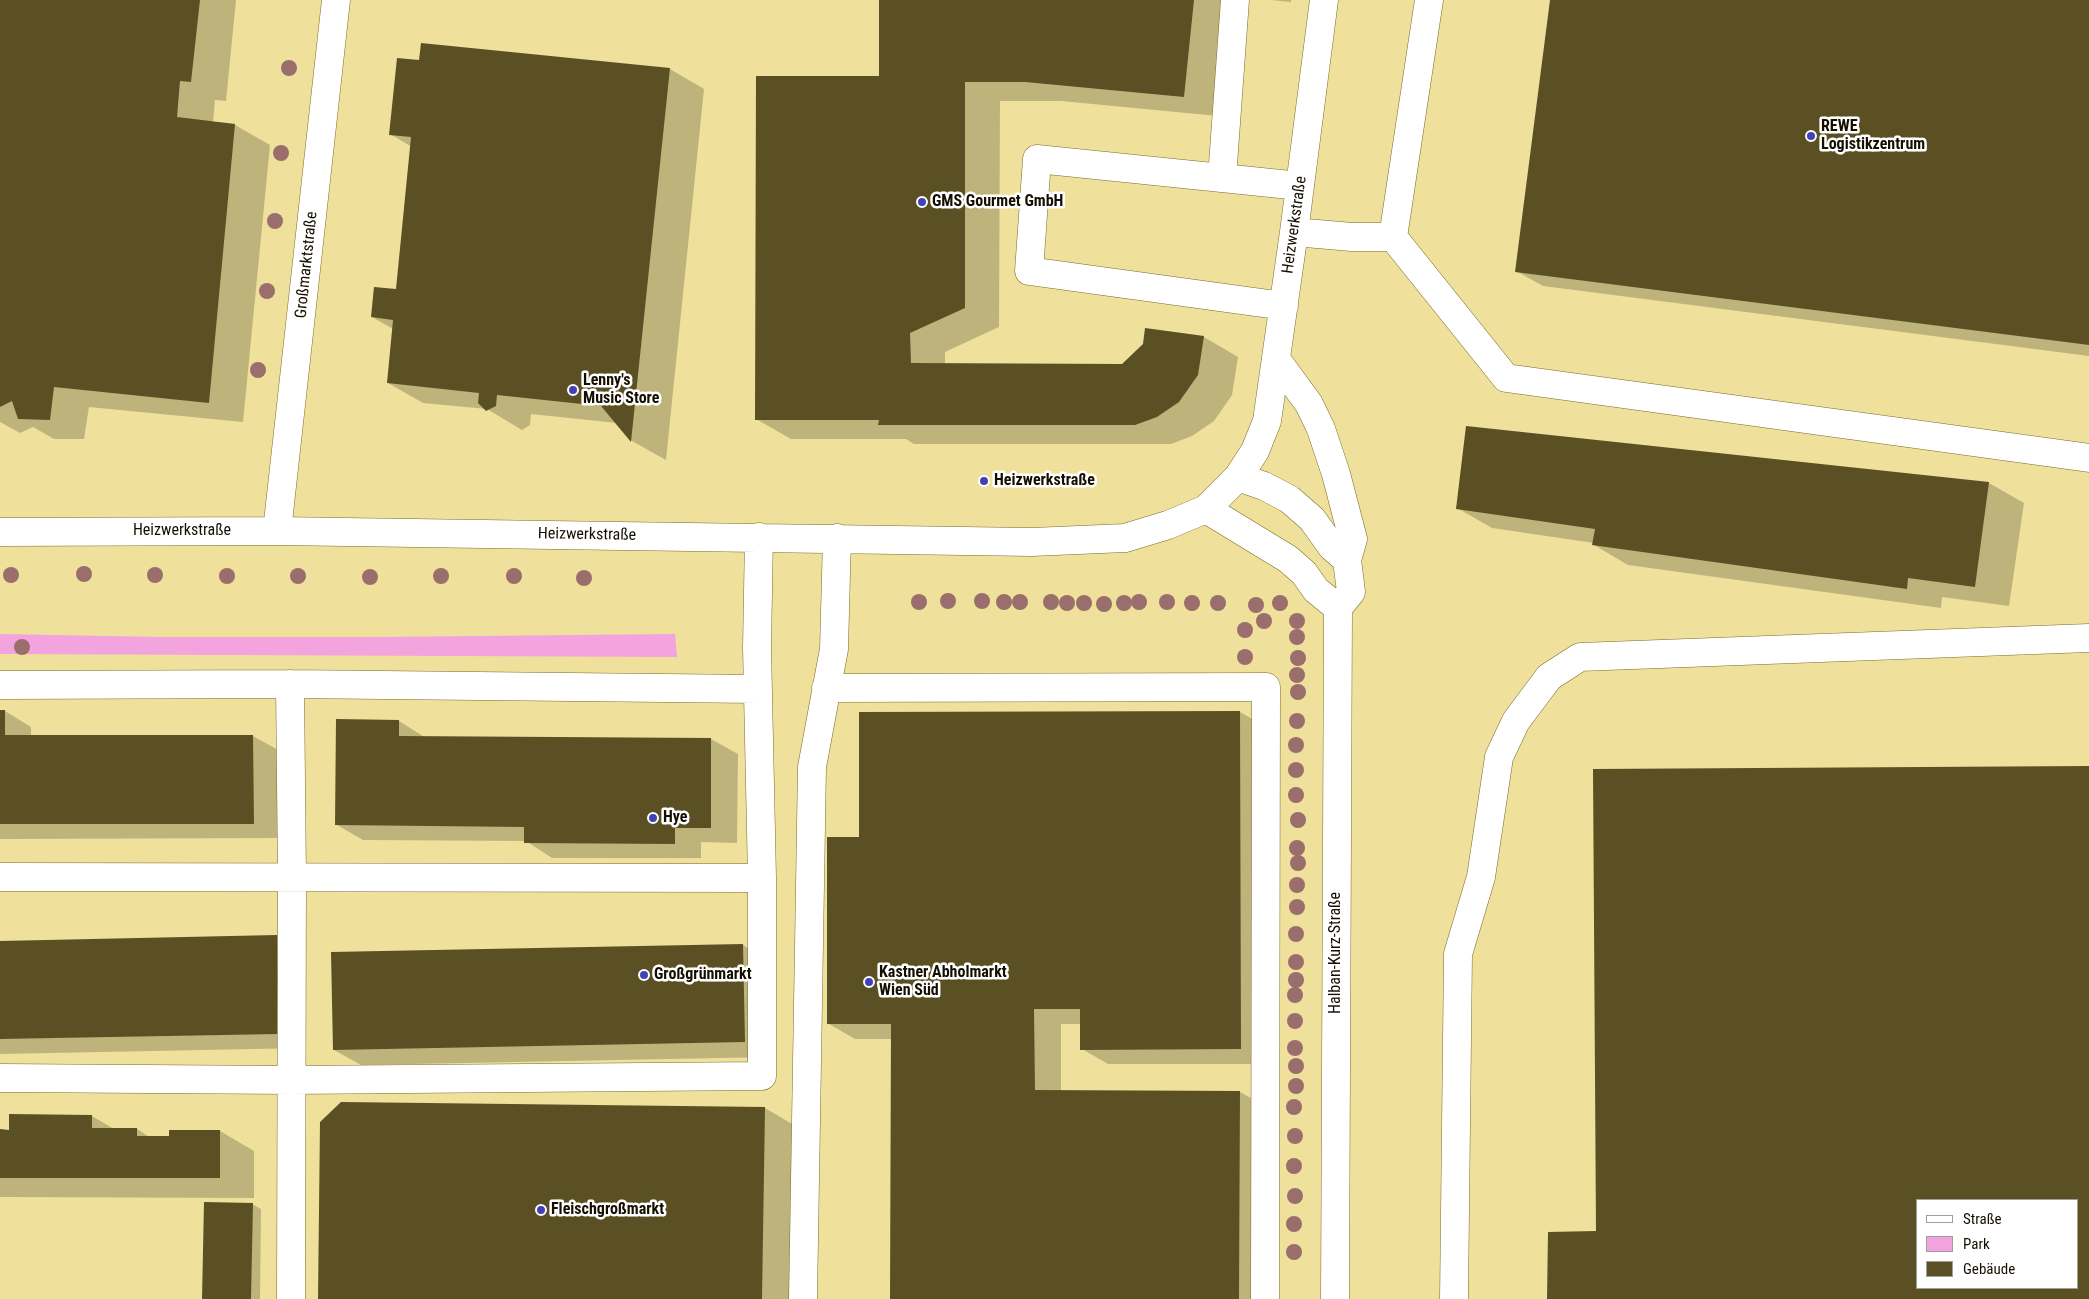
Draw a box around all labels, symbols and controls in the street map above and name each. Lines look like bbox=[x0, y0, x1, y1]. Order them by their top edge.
place label: REWE Logistikzentrum bbox=[1821, 117, 1925, 155]
marker: REWE Logistikzentrum bbox=[1805, 130, 1817, 142]
street label: Heizwerkstraße bbox=[1279, 175, 1311, 275]
place label: GMS Gourmet GmbH bbox=[932, 192, 1063, 212]
marker: GMS Gourmet GmbH bbox=[916, 196, 928, 208]
street label: Großmarktstraße bbox=[292, 211, 322, 319]
place label: Lenny's Music Store bbox=[583, 371, 659, 409]
marker: Lenny's Music Store bbox=[567, 384, 579, 396]
place label: Heizwerkstraße bbox=[994, 471, 1095, 491]
marker: Heizwerkstraße bbox=[978, 475, 990, 487]
street label: Heizwerkstraße bbox=[133, 521, 231, 541]
street label: Heizwerkstraße bbox=[538, 525, 636, 545]
place label: Hye bbox=[663, 808, 688, 828]
marker: Hye bbox=[647, 812, 659, 824]
street label: Halban-Kurz-Straße bbox=[1326, 892, 1346, 1014]
place label: Kastner Abholmarkt Wien Süd bbox=[879, 963, 1007, 1001]
place label: Großgrünmarkt bbox=[654, 965, 752, 985]
marker: Großgrünmarkt bbox=[638, 969, 650, 981]
marker: Kastner Abholmarkt Wien Süd bbox=[863, 976, 875, 988]
legend bbox=[1916, 1199, 2079, 1289]
place label: Fleischgroßmarkt bbox=[551, 1200, 664, 1220]
marker: Fleischgroßmarkt bbox=[535, 1204, 547, 1216]
text: Straße bbox=[1963, 1210, 2002, 1228]
text: Park bbox=[1963, 1235, 1990, 1253]
text: Gebäude bbox=[1963, 1260, 2015, 1278]

